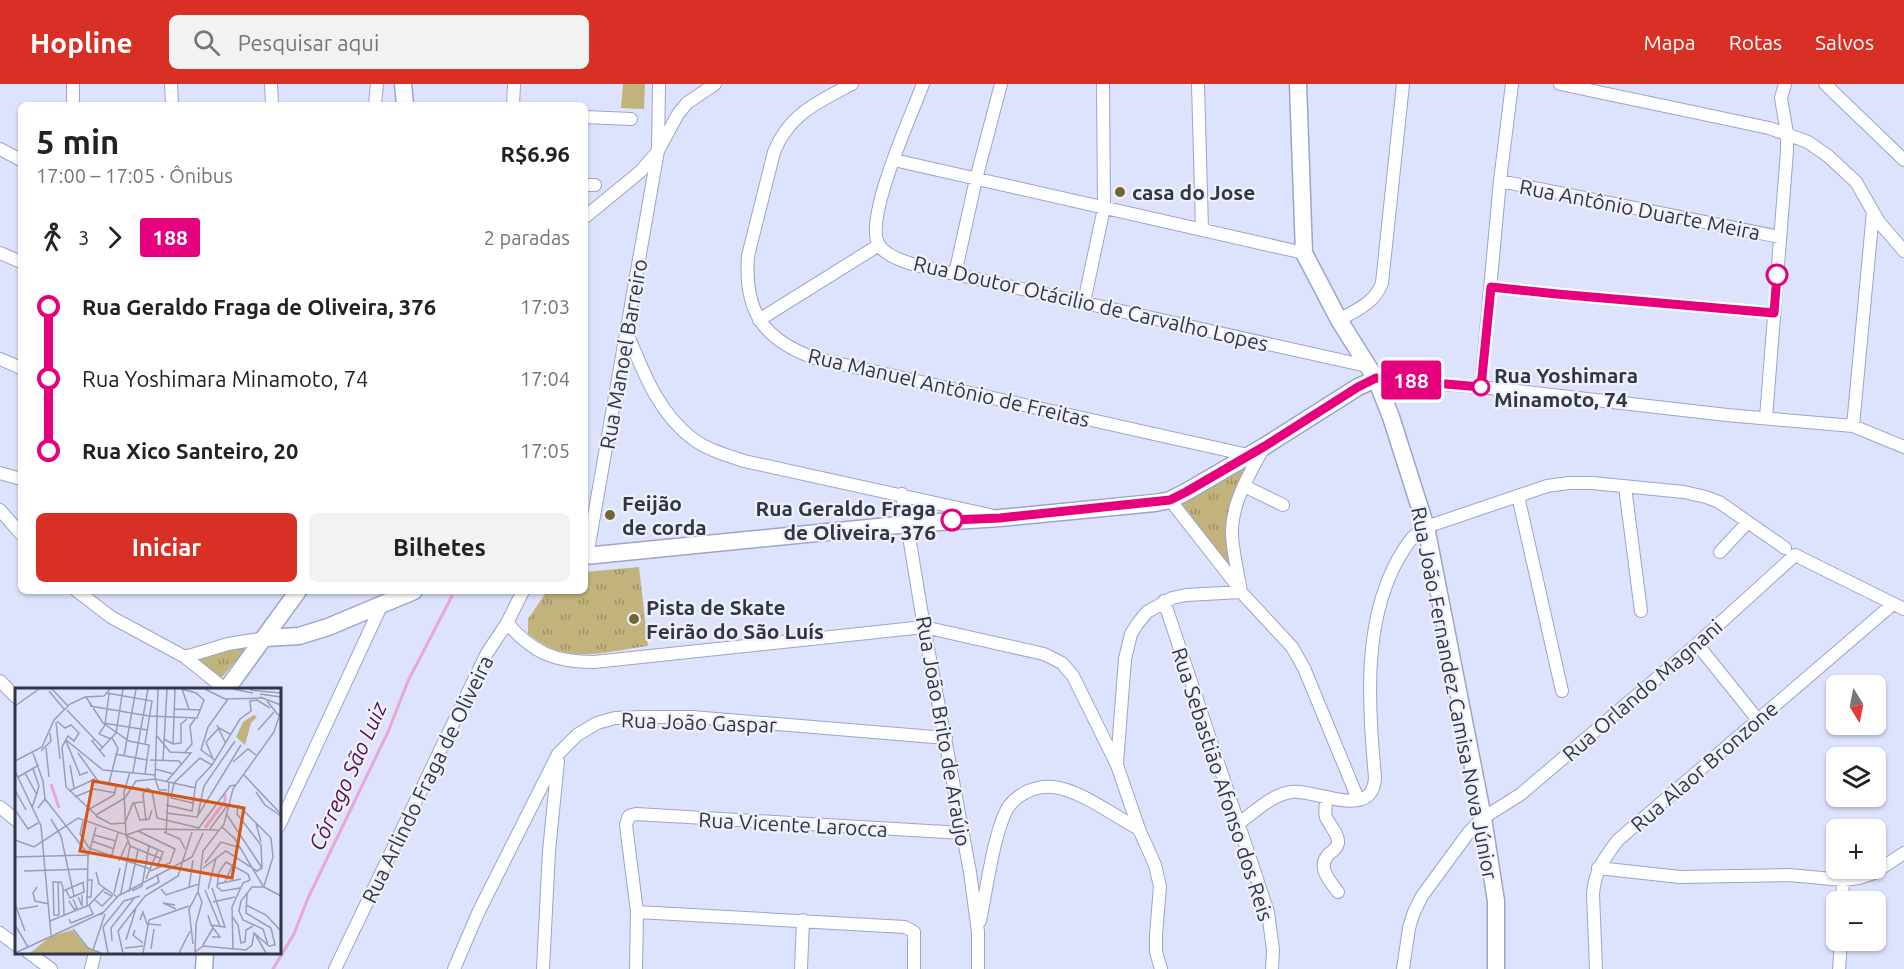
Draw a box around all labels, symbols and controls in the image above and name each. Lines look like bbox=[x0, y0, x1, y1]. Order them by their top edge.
search box bbox=[169, 15, 589, 69]
icon: search bbox=[190, 26, 223, 59]
text: Hopline bbox=[30, 27, 133, 58]
text: Pesquisar aqui bbox=[238, 30, 379, 55]
text: Mapa bbox=[1644, 30, 1696, 54]
text: Rotas bbox=[1729, 30, 1782, 54]
text: Salvos bbox=[1815, 30, 1874, 54]
text: 5 min bbox=[36, 123, 119, 160]
text: R$6.96 bbox=[501, 141, 570, 166]
text: 17:00 – 17:05 · Ônibus bbox=[36, 164, 233, 187]
street label: Rua Antônio Duarte Meira bbox=[1518, 174, 1762, 244]
place label: casa do Jose bbox=[1132, 180, 1255, 204]
marker: casa do Jose bbox=[1113, 185, 1127, 199]
icon: walk bbox=[36, 221, 69, 254]
icon: forward bbox=[98, 221, 131, 254]
text: 188 bbox=[152, 225, 188, 249]
text: 3 bbox=[78, 226, 89, 249]
text: 2 paradas bbox=[484, 226, 570, 249]
street label: Rua Doutor Otácilio de Carvalho Lopes bbox=[911, 250, 1271, 356]
street label: Rua Manoel Barreiro bbox=[594, 257, 652, 451]
unlabelled marker bbox=[1766, 264, 1788, 286]
text: Rua Geraldo Fraga de Oliveira, 376 bbox=[82, 294, 436, 319]
text: 17:03 bbox=[520, 295, 570, 318]
street label: Rua Manuel Antônio de Freitas bbox=[806, 343, 1092, 431]
line badge: 188 bbox=[1376, 360, 1446, 400]
place label: Rua Yoshimara Minamoto, 74 bbox=[1494, 363, 1638, 411]
text: Rua Yoshimara Minamoto, 74 bbox=[82, 366, 369, 391]
text: 17:04 bbox=[520, 367, 570, 390]
text: 188 bbox=[1393, 368, 1429, 392]
marker: Rua Yoshimara Minamoto, 74 bbox=[1472, 378, 1490, 396]
text: Rua Xico Santeiro, 20 bbox=[82, 438, 298, 463]
text: 17:05 bbox=[520, 439, 570, 462]
place label: Feijão de corda bbox=[622, 491, 707, 539]
place label: Rua Geraldo Fraga de Oliveira, 376 bbox=[756, 496, 936, 544]
street label: Rua João Fernandez Camisa Nova Júnior bbox=[1407, 505, 1503, 881]
marker: Feijão de corda bbox=[603, 508, 617, 522]
marker: Rua Geraldo Fraga de Oliveira, 376 bbox=[941, 509, 963, 531]
button: Iniciar bbox=[36, 513, 297, 582]
button: Bilhetes bbox=[309, 513, 570, 582]
place label: Pista de Skate Feirão do São Luís bbox=[646, 595, 824, 643]
marker: Pista de Skate Feirão do São Luís bbox=[627, 612, 641, 626]
street label: Rua João Brito de Araújo bbox=[912, 614, 976, 848]
street label: Rua Orlando Magnani bbox=[1557, 614, 1727, 766]
street label: Rua Sebastião Afonso dos Reis bbox=[1167, 644, 1279, 924]
street label: Rua Arlindo Fraga de Oliveira bbox=[356, 651, 498, 907]
north arrow bbox=[1826, 675, 1886, 735]
map controls bbox=[1826, 675, 1886, 951]
inset map bbox=[15, 688, 280, 954]
street label: Rua Alaor Bronzone bbox=[1626, 696, 1782, 836]
water label: Córrego São Luiz bbox=[303, 697, 391, 854]
street label: Rua João Gaspar bbox=[621, 707, 777, 737]
button: layers bbox=[1826, 747, 1886, 807]
street label: Rua Vicente Larocca bbox=[698, 807, 888, 841]
button: + bbox=[1826, 819, 1886, 879]
button: − bbox=[1826, 891, 1886, 951]

